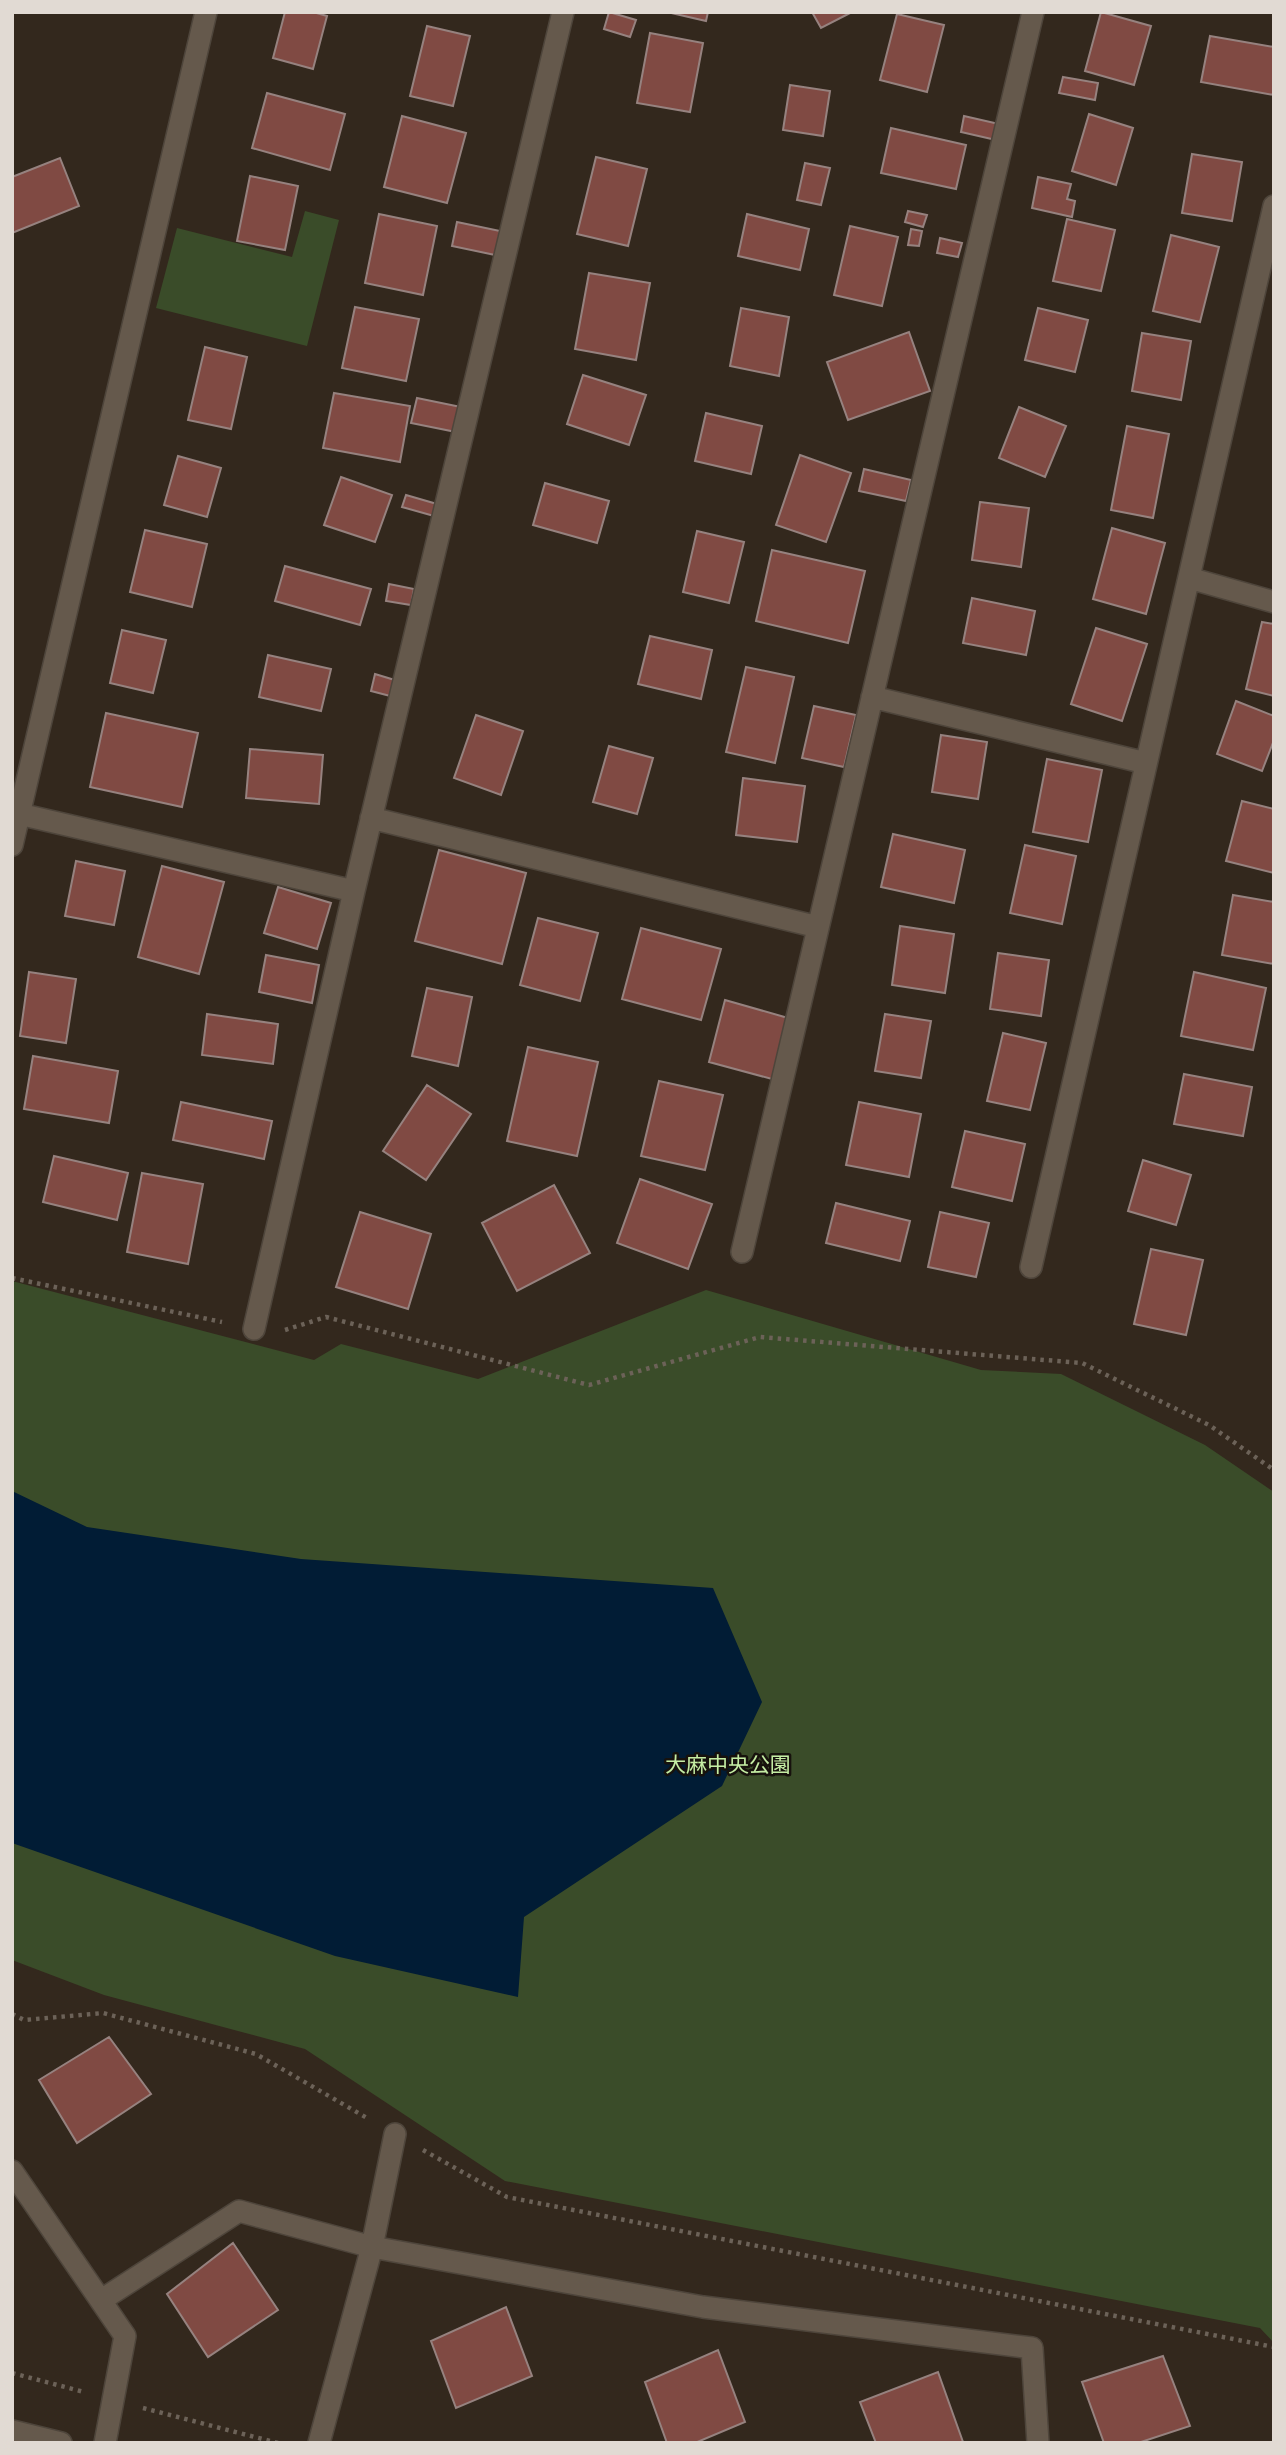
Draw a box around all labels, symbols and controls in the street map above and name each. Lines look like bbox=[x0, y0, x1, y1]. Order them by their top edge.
park label: 大麻中央公園 bbox=[665, 1753, 791, 1778]

